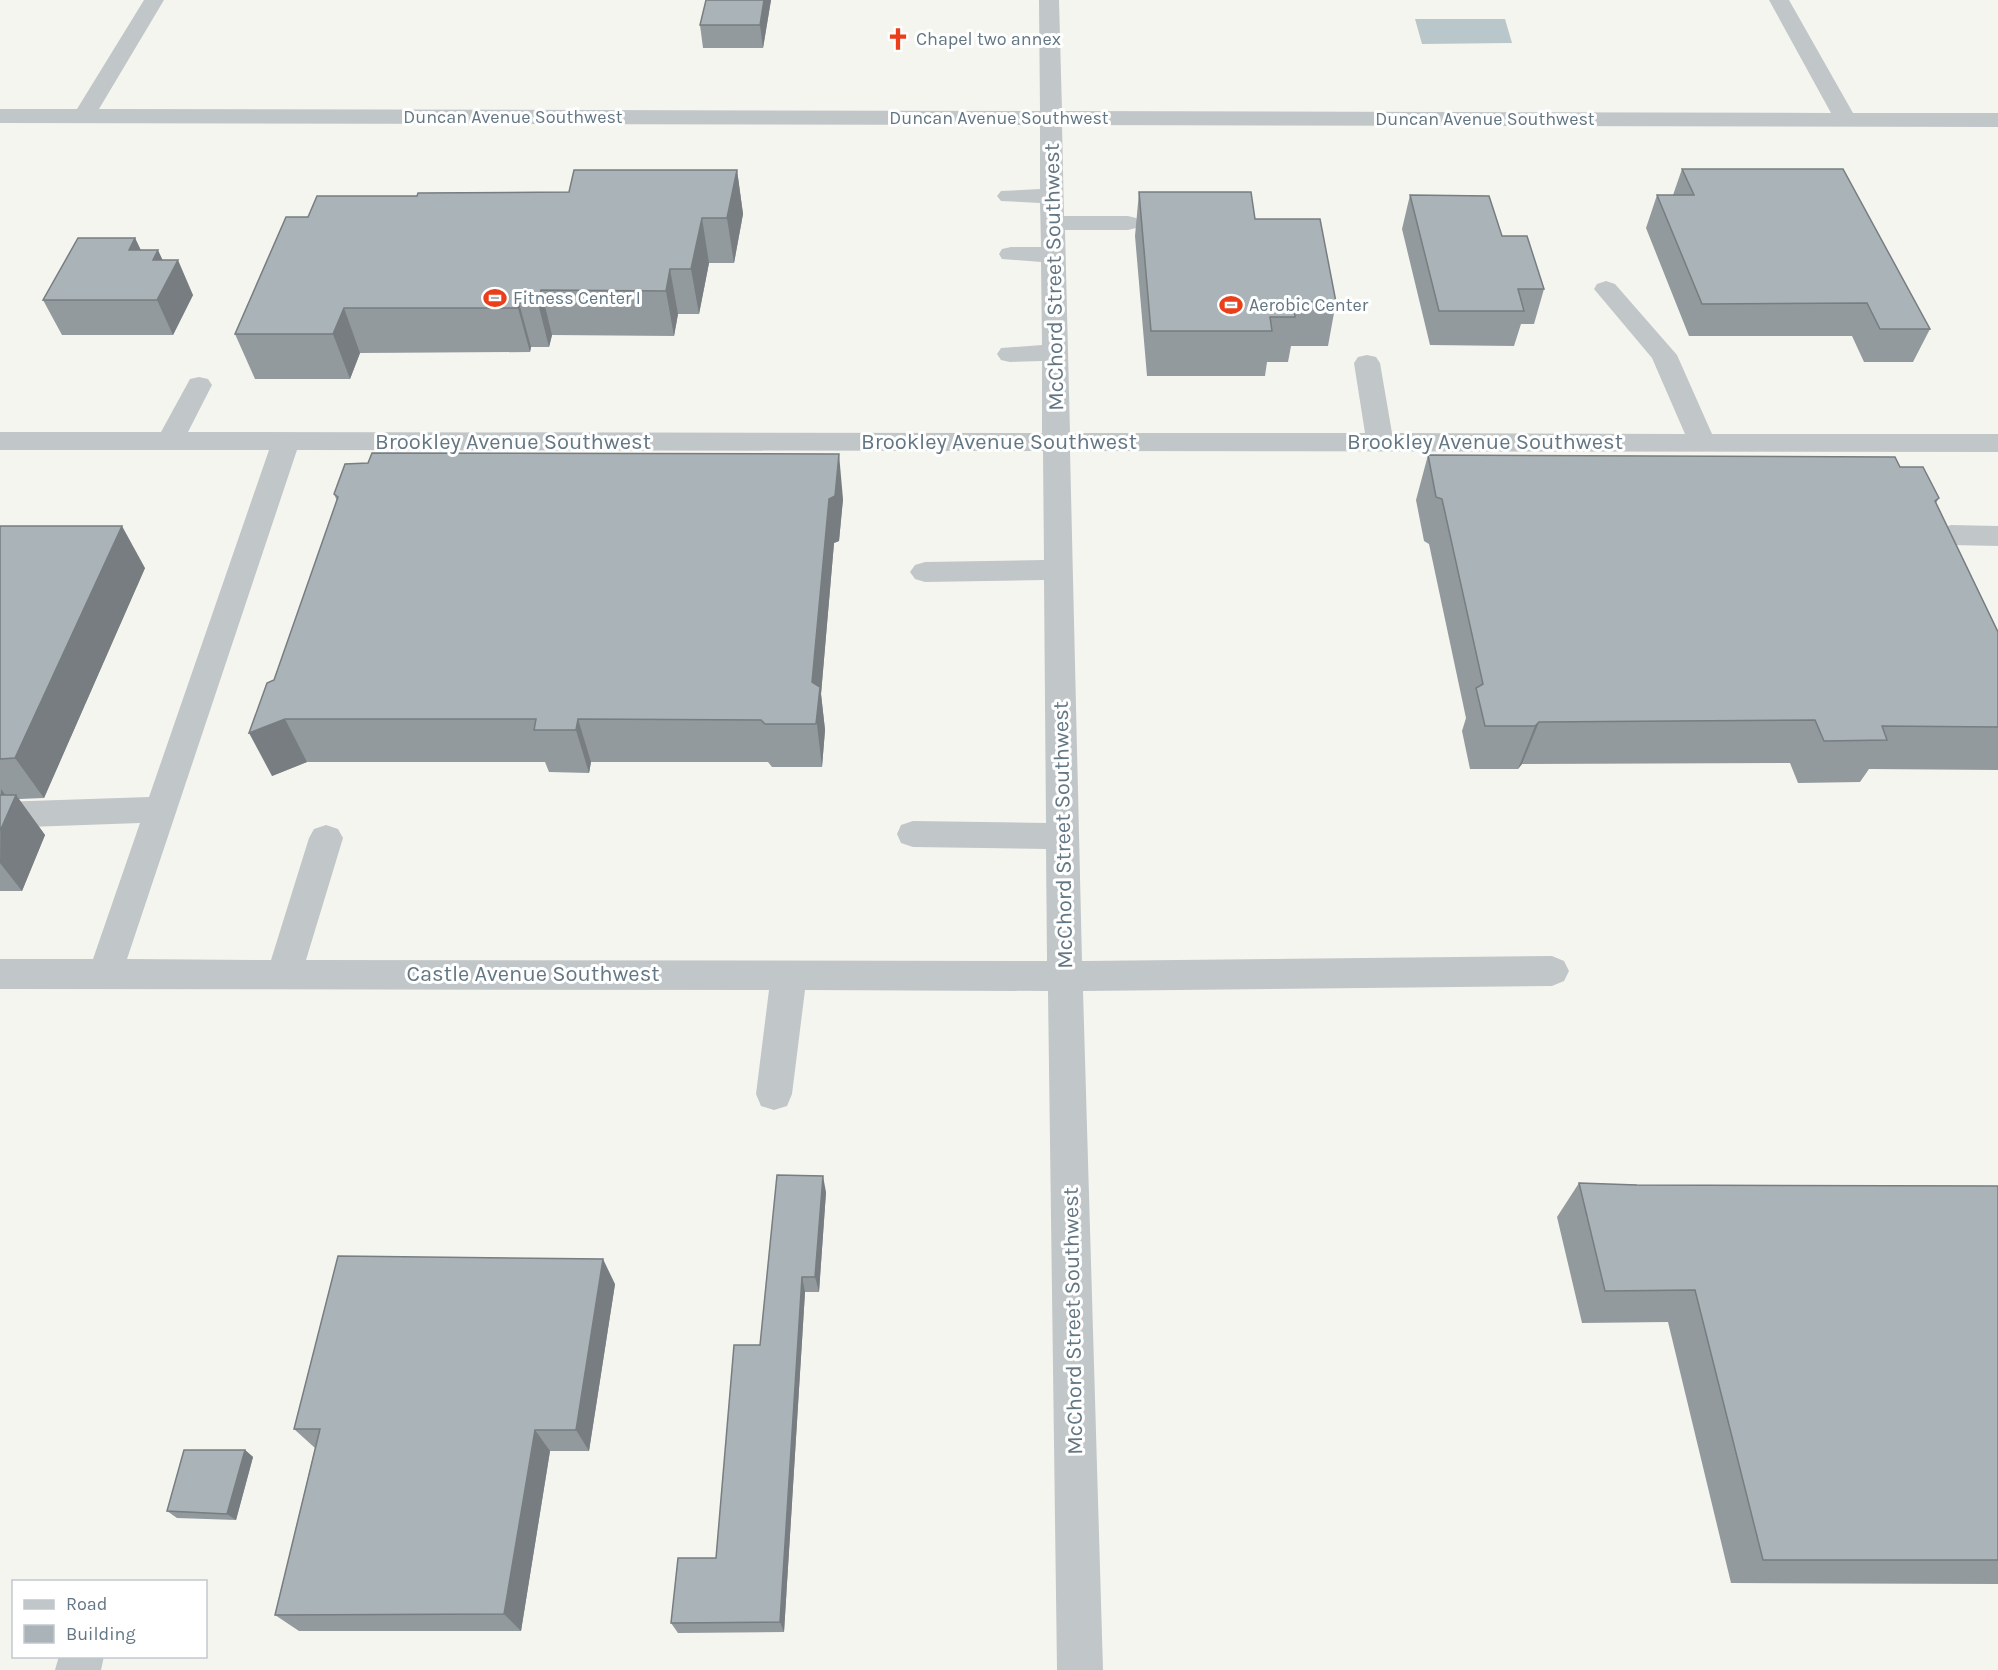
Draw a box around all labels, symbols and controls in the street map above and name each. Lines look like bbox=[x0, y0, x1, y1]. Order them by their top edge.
church icon: Chapel two annex bbox=[885, 26, 911, 52]
place label: Chapel two annex bbox=[916, 28, 1061, 50]
street label: Duncan Avenue Southwest bbox=[403, 106, 623, 128]
street label: Duncan Avenue Southwest bbox=[889, 107, 1109, 129]
street label: Duncan Avenue Southwest bbox=[1375, 108, 1595, 130]
street label: McChord Street Southwest bbox=[1039, 143, 1069, 411]
sports icon: Fitness Center I bbox=[482, 285, 508, 311]
place label: Fitness Center I bbox=[513, 287, 641, 309]
sports icon: Aerobic Center bbox=[1218, 292, 1244, 318]
place label: Aerobic Center bbox=[1249, 294, 1369, 316]
street label: Brookley Avenue Southwest bbox=[375, 429, 651, 455]
street label: Brookley Avenue Southwest bbox=[861, 429, 1137, 455]
street label: Brookley Avenue Southwest bbox=[1347, 429, 1623, 455]
street label: McChord Street Southwest bbox=[1048, 701, 1078, 969]
street label: Castle Avenue Southwest bbox=[407, 961, 660, 987]
street label: McChord Street Southwest bbox=[1058, 1187, 1088, 1455]
legend bbox=[12, 1580, 207, 1658]
text: Road bbox=[66, 1593, 107, 1615]
text: Building bbox=[66, 1623, 136, 1645]

